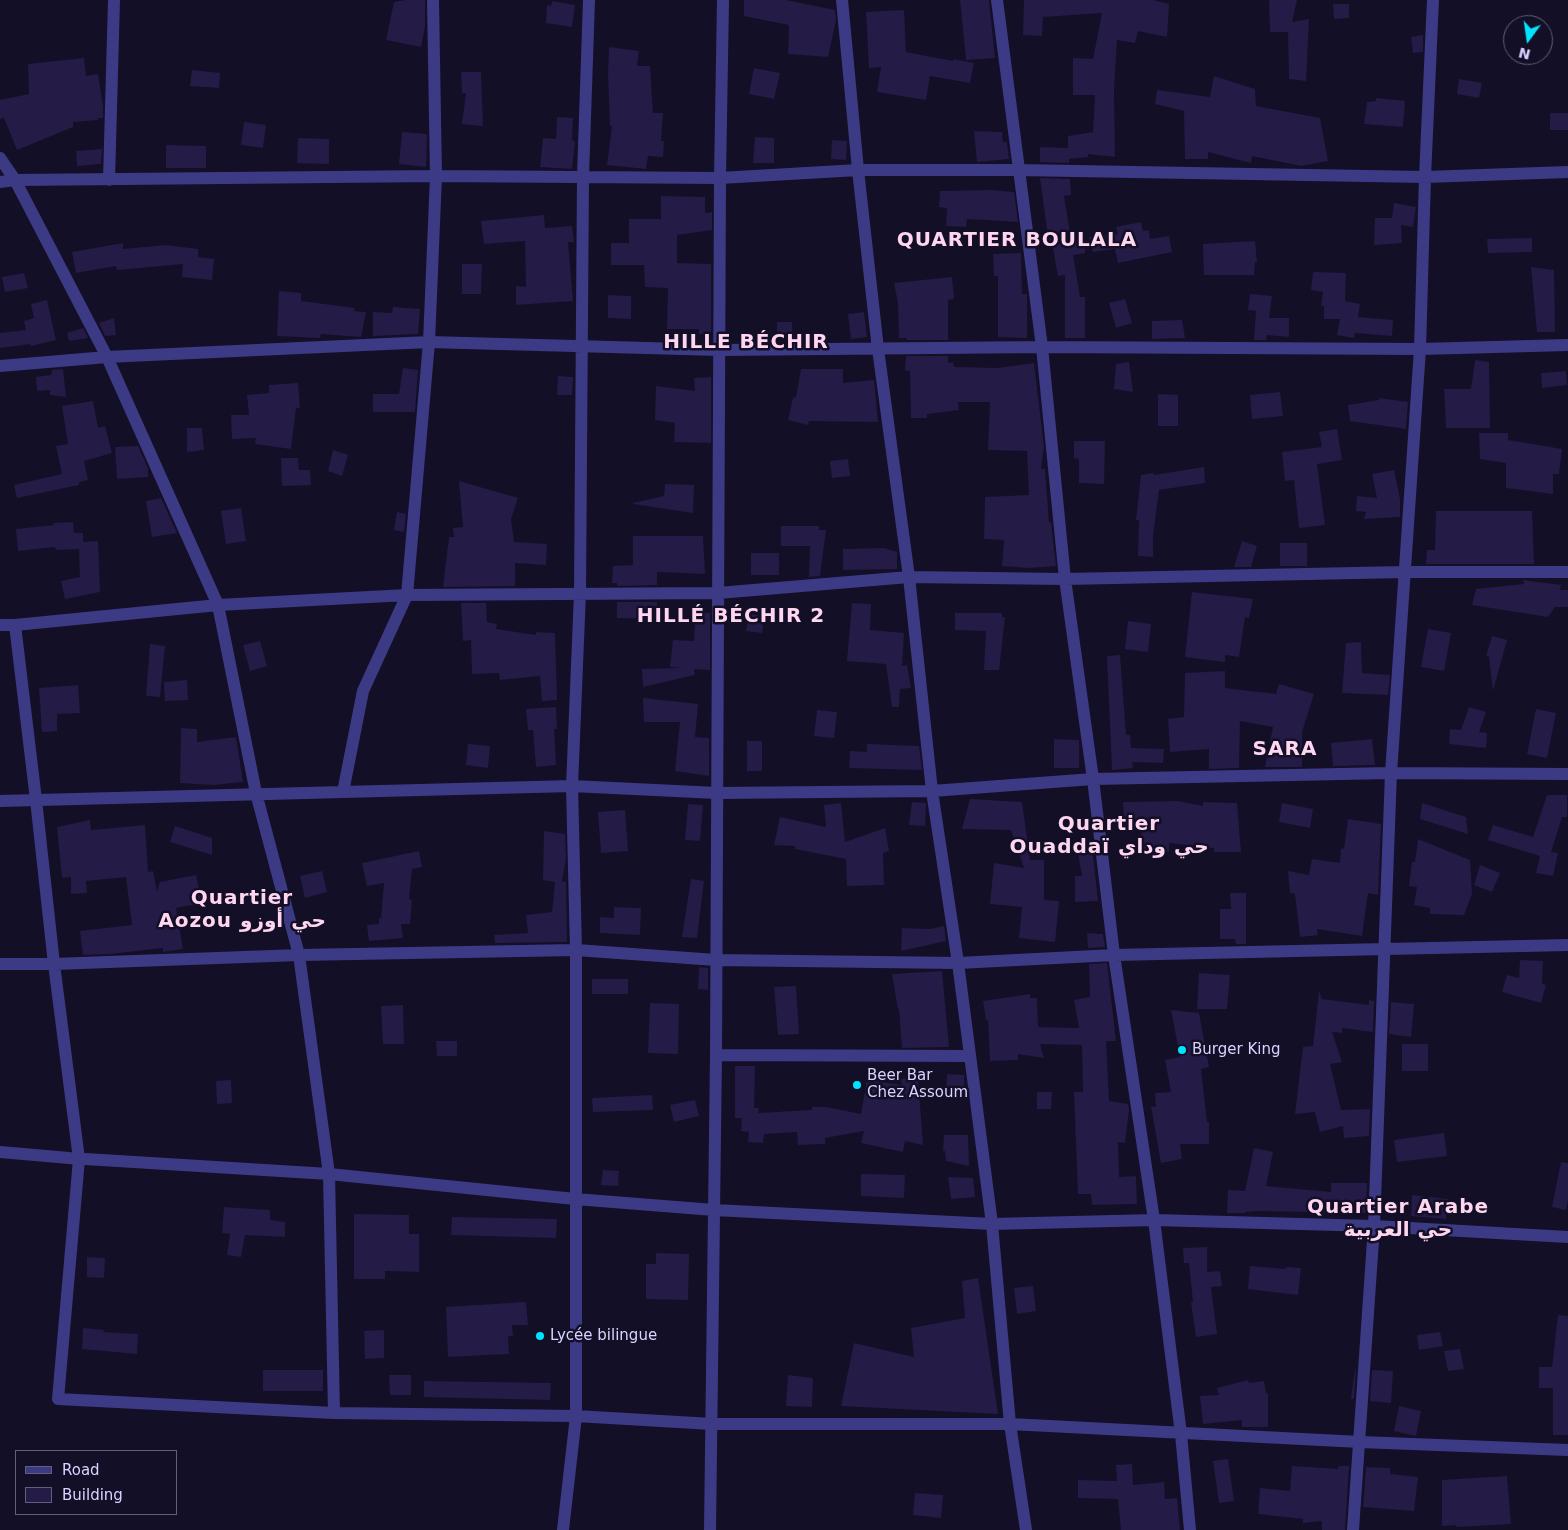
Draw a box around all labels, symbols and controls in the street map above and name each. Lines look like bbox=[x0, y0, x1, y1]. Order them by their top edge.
north arrow bbox=[1503, 15, 1553, 65]
text: N bbox=[1517, 44, 1532, 63]
district label: QUARTIER BOULALA bbox=[895, 229, 1139, 253]
district label: HILLE BÉCHIR bbox=[662, 331, 830, 355]
district label: HILLÉ BÉCHIR 2 bbox=[635, 605, 827, 629]
district label: SARA bbox=[1252, 738, 1318, 762]
district label: Quartier Ouaddaï حي وداي bbox=[1014, 813, 1204, 860]
district label: Quartier Aozou حي أوزو bbox=[162, 887, 322, 934]
place label: Burger King bbox=[1192, 1041, 1280, 1059]
marker: Burger King bbox=[1176, 1044, 1188, 1056]
place label: Beer Bar Chez Assoum bbox=[867, 1067, 968, 1102]
marker: Beer Bar Chez Assoum bbox=[851, 1079, 863, 1091]
district label: Quartier Arabe حي العربية bbox=[1305, 1196, 1491, 1243]
place label: Lycée bilingue bbox=[550, 1327, 657, 1345]
marker: Lycée bilingue bbox=[534, 1330, 546, 1342]
legend bbox=[15, 1450, 178, 1515]
text: Road bbox=[62, 1461, 100, 1479]
text: Building bbox=[62, 1486, 123, 1504]

